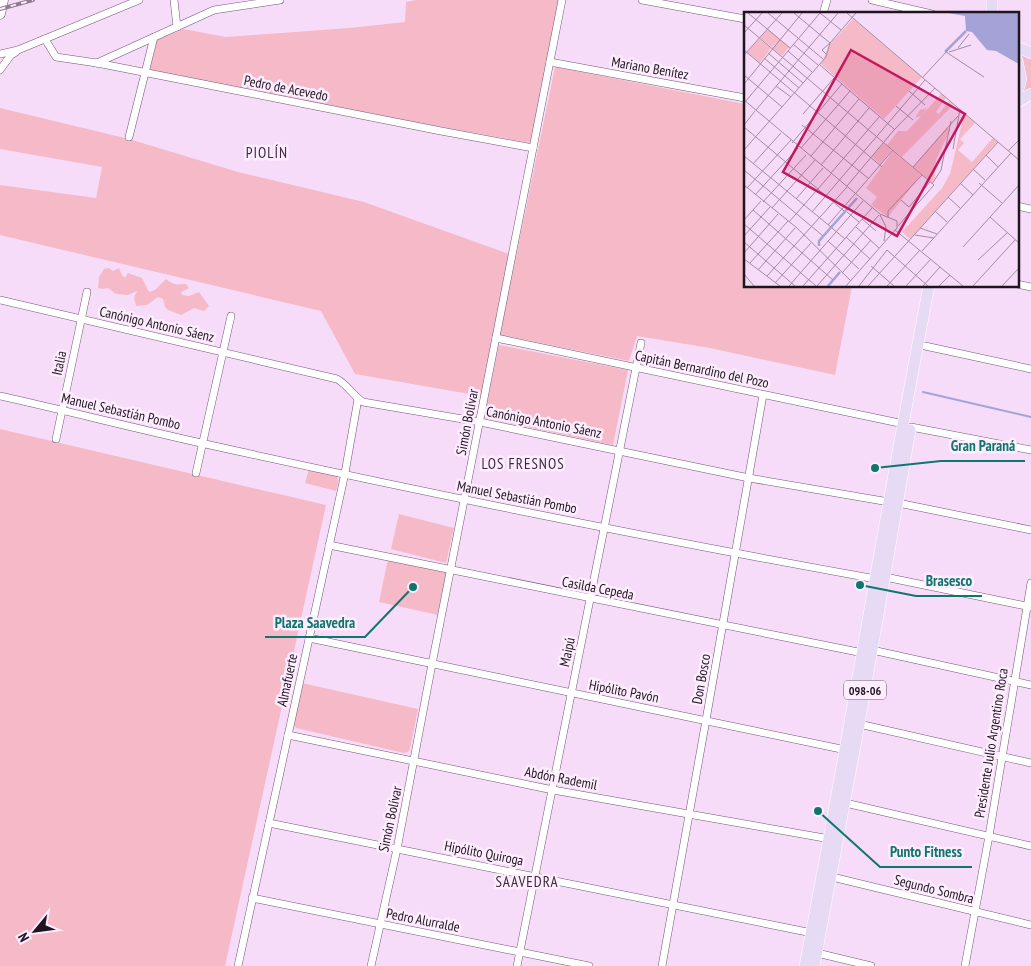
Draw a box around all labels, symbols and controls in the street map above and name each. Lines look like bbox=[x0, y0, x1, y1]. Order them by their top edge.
inset map bbox=[744, 12, 1018, 288]
street label: Mariano Benítez bbox=[610, 52, 690, 84]
street label: Pedro de Acevedo bbox=[243, 71, 329, 105]
district label: PIOLÍN bbox=[246, 143, 288, 162]
street label: Canónigo Antonio Sáenz bbox=[98, 302, 216, 346]
street label: Capitán Bernardino del Pozo bbox=[633, 346, 771, 392]
street label: Italia bbox=[48, 349, 70, 377]
street label: Simón Bolívar bbox=[452, 387, 482, 457]
street label: Manuel Sebastián Pombo bbox=[60, 389, 182, 433]
street label: Canónigo Antonio Sáenz bbox=[485, 402, 603, 442]
callout: Gran Paraná bbox=[941, 431, 1025, 461]
text: Gran Paraná bbox=[951, 436, 1015, 455]
district label: LOS FRESNOS bbox=[481, 454, 565, 473]
street label: Manuel Sebastián Pombo bbox=[456, 477, 578, 517]
callout: Brasesco bbox=[916, 566, 982, 596]
text: Brasesco bbox=[926, 571, 973, 590]
street label: Casilda Cepeda bbox=[561, 572, 635, 604]
callout: Plaza Saavedra bbox=[265, 607, 365, 637]
text: Plaza Saavedra bbox=[275, 613, 355, 632]
street label: Maipú bbox=[555, 636, 579, 668]
street label: Almafuerte bbox=[273, 652, 301, 708]
street label: Don Bosco bbox=[688, 652, 714, 706]
street label: Presidente Julio Argentino Roca bbox=[970, 667, 1012, 819]
street label: Hipólito Pavón bbox=[587, 675, 661, 707]
road number: 098-06 bbox=[844, 680, 886, 700]
street label: Abdón Rademil bbox=[523, 762, 600, 794]
street label: Simón Bolívar bbox=[374, 784, 406, 854]
street label: Hipólito Quiroga bbox=[443, 837, 525, 869]
callout: Punto Fitness bbox=[880, 837, 972, 867]
text: Punto Fitness bbox=[890, 842, 962, 861]
street label: Segundo Sombra bbox=[892, 870, 976, 908]
district label: SAAVEDRA bbox=[495, 872, 559, 891]
street label: Pedro Alurralde bbox=[385, 904, 462, 936]
north arrow bbox=[10, 906, 60, 956]
text: N bbox=[14, 930, 33, 945]

